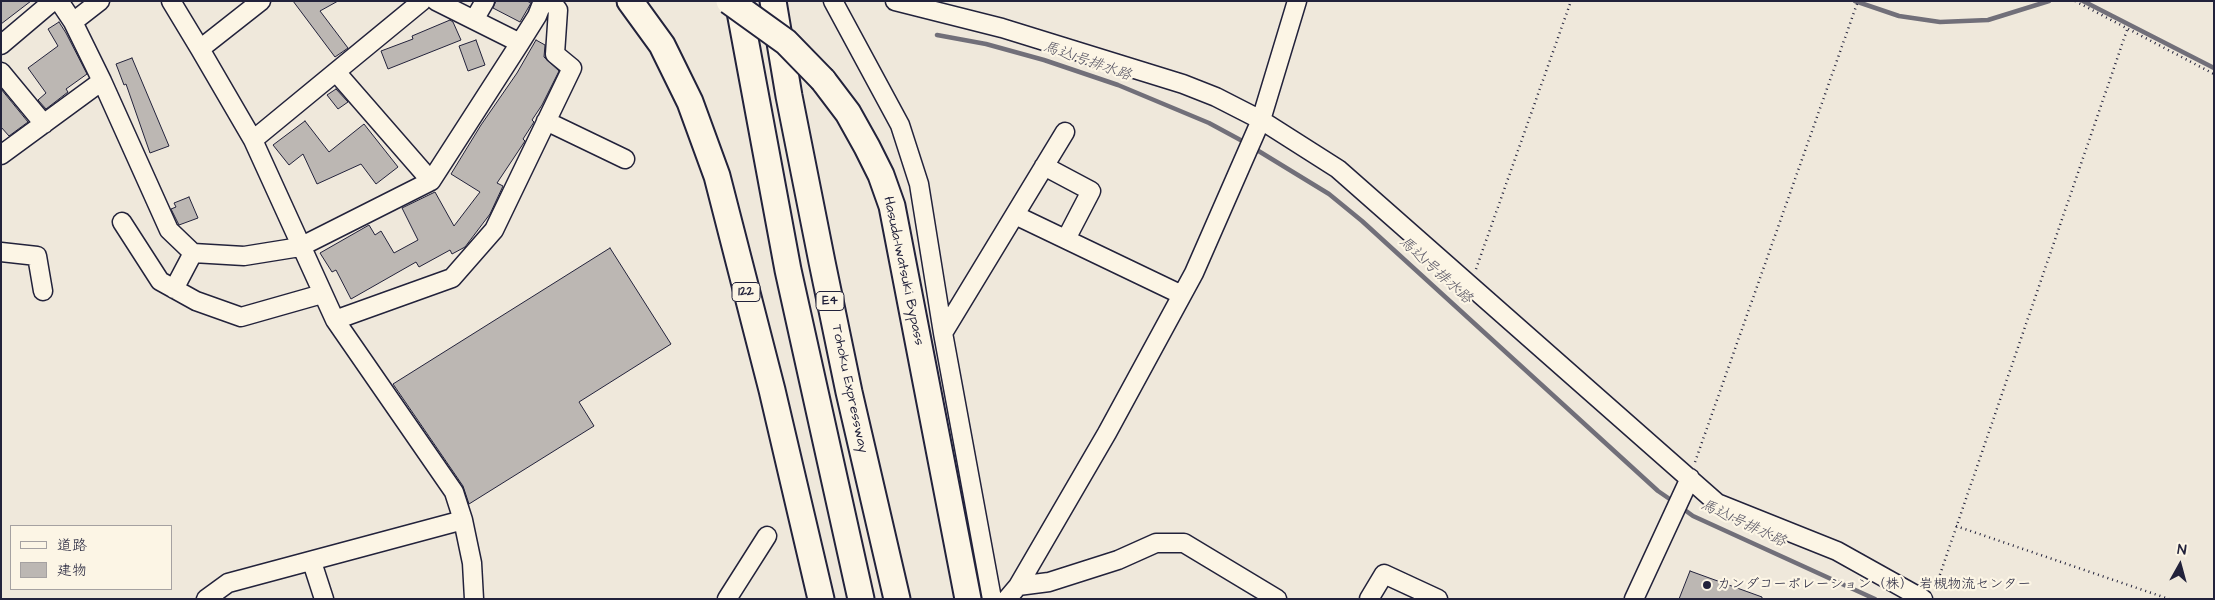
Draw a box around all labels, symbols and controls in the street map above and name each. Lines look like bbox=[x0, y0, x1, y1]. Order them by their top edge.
water label: 馬込1号排水路 bbox=[1041, 39, 1133, 85]
street label: Hasuda-Iwatsuki Bypass bbox=[879, 195, 927, 347]
water label: 馬込1号排水路 bbox=[1395, 234, 1475, 308]
road number: 122 bbox=[732, 282, 760, 302]
road number: E4 bbox=[816, 292, 844, 310]
street label: Tohoku Expressway bbox=[827, 323, 871, 455]
water label: 馬込1号排水路 bbox=[1698, 496, 1788, 552]
legend bbox=[10, 525, 172, 590]
text: 道路 bbox=[57, 535, 87, 556]
north arrow bbox=[2155, 540, 2205, 590]
text: N bbox=[2176, 540, 2187, 561]
text: 建物 bbox=[57, 560, 87, 581]
place label: カンダコーポレーション（株） 岩槻物流センター bbox=[1717, 577, 2031, 593]
marker: カンダコーポレーション（株） 岩槻物流センター bbox=[1701, 579, 1713, 591]

